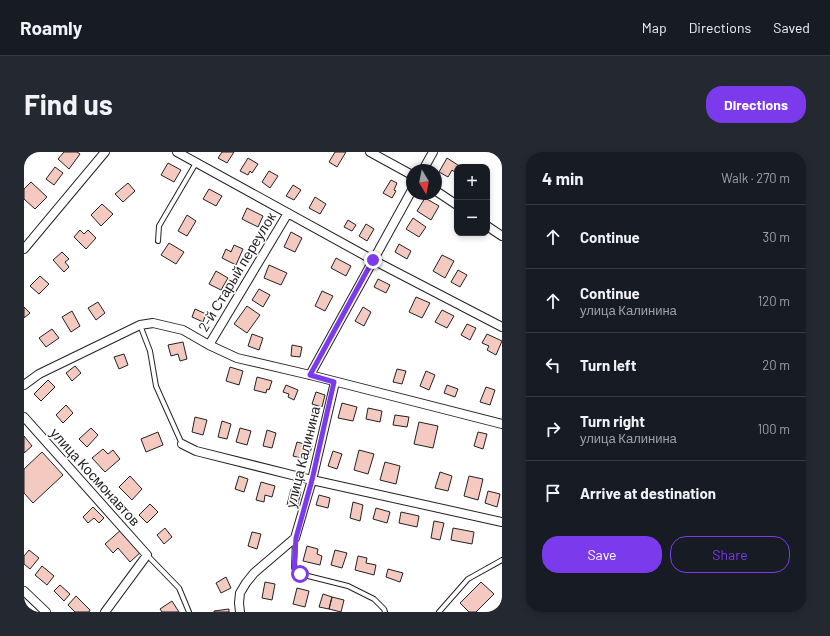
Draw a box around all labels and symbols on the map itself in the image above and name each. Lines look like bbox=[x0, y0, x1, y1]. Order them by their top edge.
north arrow bbox=[406, 164, 442, 200]
street label: 2-й Старый переулок bbox=[194, 208, 279, 334]
route end bbox=[364, 251, 382, 269]
street label: улица Калинина bbox=[282, 404, 323, 510]
street label: улица Космонавтов bbox=[47, 424, 144, 529]
route start bbox=[291, 565, 309, 583]

